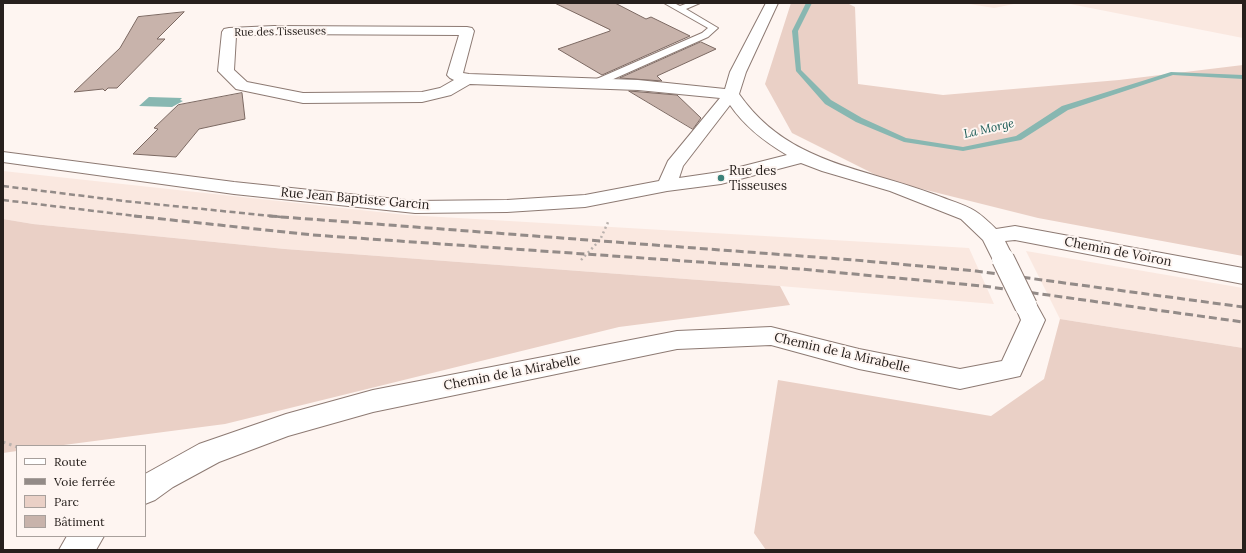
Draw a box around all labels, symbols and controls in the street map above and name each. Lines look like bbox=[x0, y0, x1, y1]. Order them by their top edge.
street label: Rue des Tisseuses bbox=[234, 25, 326, 39]
water label: La Morge bbox=[962, 116, 1016, 142]
place label: Rue des Tisseuses bbox=[729, 163, 787, 194]
marker: Rue des Tisseuses bbox=[716, 173, 726, 183]
street label: Rue Jean Baptiste Garcin bbox=[280, 185, 430, 213]
street label: Chemin de Voiron bbox=[1063, 234, 1173, 270]
street label: Chemin de la Mirabelle bbox=[773, 330, 911, 376]
street label: Chemin de la Mirabelle bbox=[442, 352, 582, 394]
legend bbox=[16, 445, 146, 537]
text: Route bbox=[54, 454, 87, 469]
text: Voie ferrée bbox=[54, 474, 115, 489]
text: Parc bbox=[54, 494, 79, 509]
text: Bâtiment bbox=[54, 514, 105, 529]

